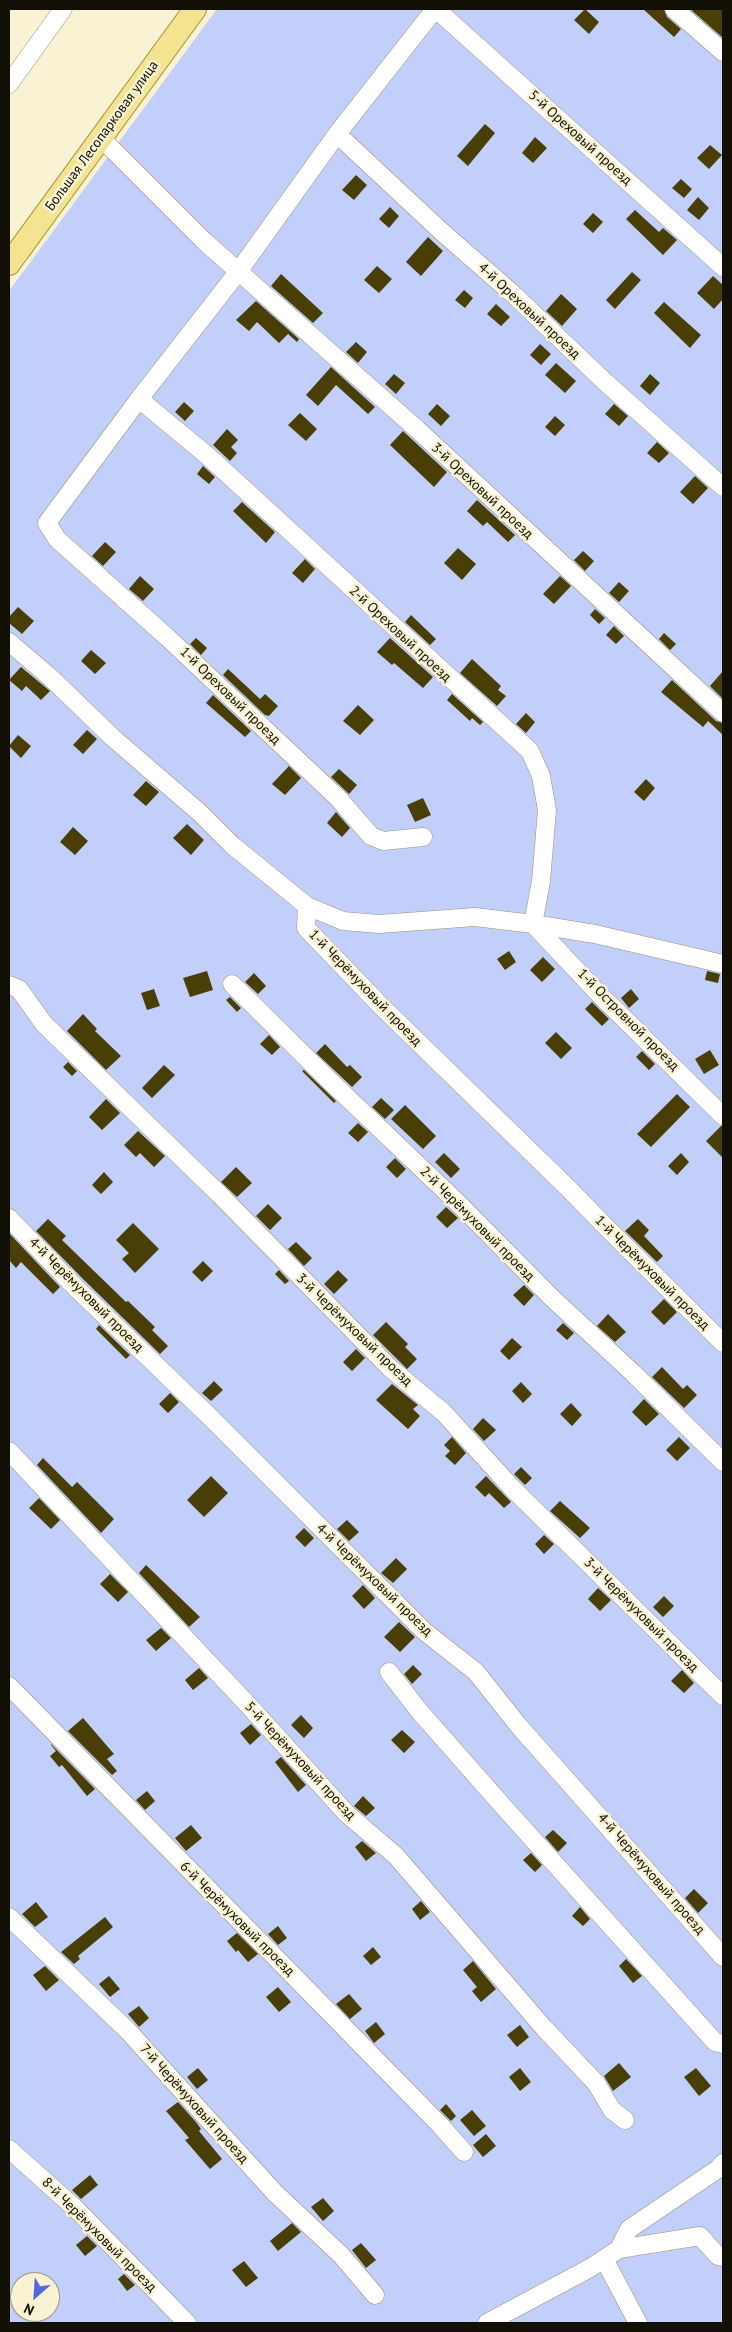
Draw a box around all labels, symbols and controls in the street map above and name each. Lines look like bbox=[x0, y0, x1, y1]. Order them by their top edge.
street label: Большая Лесопарковая улица bbox=[42, 58, 162, 214]
street label: 5-й Ореховый проезд bbox=[525, 87, 635, 189]
street label: 4-й Ореховый проезд bbox=[474, 259, 584, 363]
street label: 3-й Ореховый проезд bbox=[427, 439, 537, 543]
street label: 2-й Ореховый проезд bbox=[345, 582, 455, 686]
street label: 1-й Ореховый проезд bbox=[176, 644, 284, 748]
street label: 1-й Черёмуховый проезд bbox=[305, 926, 425, 1050]
street label: 1-й Островной проезд bbox=[574, 966, 682, 1074]
street label: 2-й Черёмуховый проезд bbox=[416, 1163, 538, 1285]
street label: 1-й Черёмуховый проезд bbox=[591, 1212, 713, 1334]
street label: 4-й Черёмуховый проезд bbox=[25, 1234, 147, 1356]
street label: 3-й Черёмуховый проезд bbox=[292, 1270, 416, 1390]
street label: 4-й Черёмуховый проезд bbox=[312, 1520, 436, 1640]
street label: 3-й Черёмуховый проезд bbox=[580, 1554, 702, 1676]
street label: 5-й Черёмуховый проезд bbox=[241, 1699, 359, 1823]
street label: 4-й Черёмуховый проезд bbox=[594, 1810, 708, 1938]
street label: 6-й Черёмуховый проезд bbox=[176, 1858, 298, 1980]
street label: 7-й Черёмуховый проезд bbox=[136, 2041, 252, 2167]
street label: 8-й Черёмуховый проезд bbox=[38, 2174, 160, 2296]
north arrow bbox=[10, 2272, 60, 2322]
text: N bbox=[21, 2299, 37, 2320]

